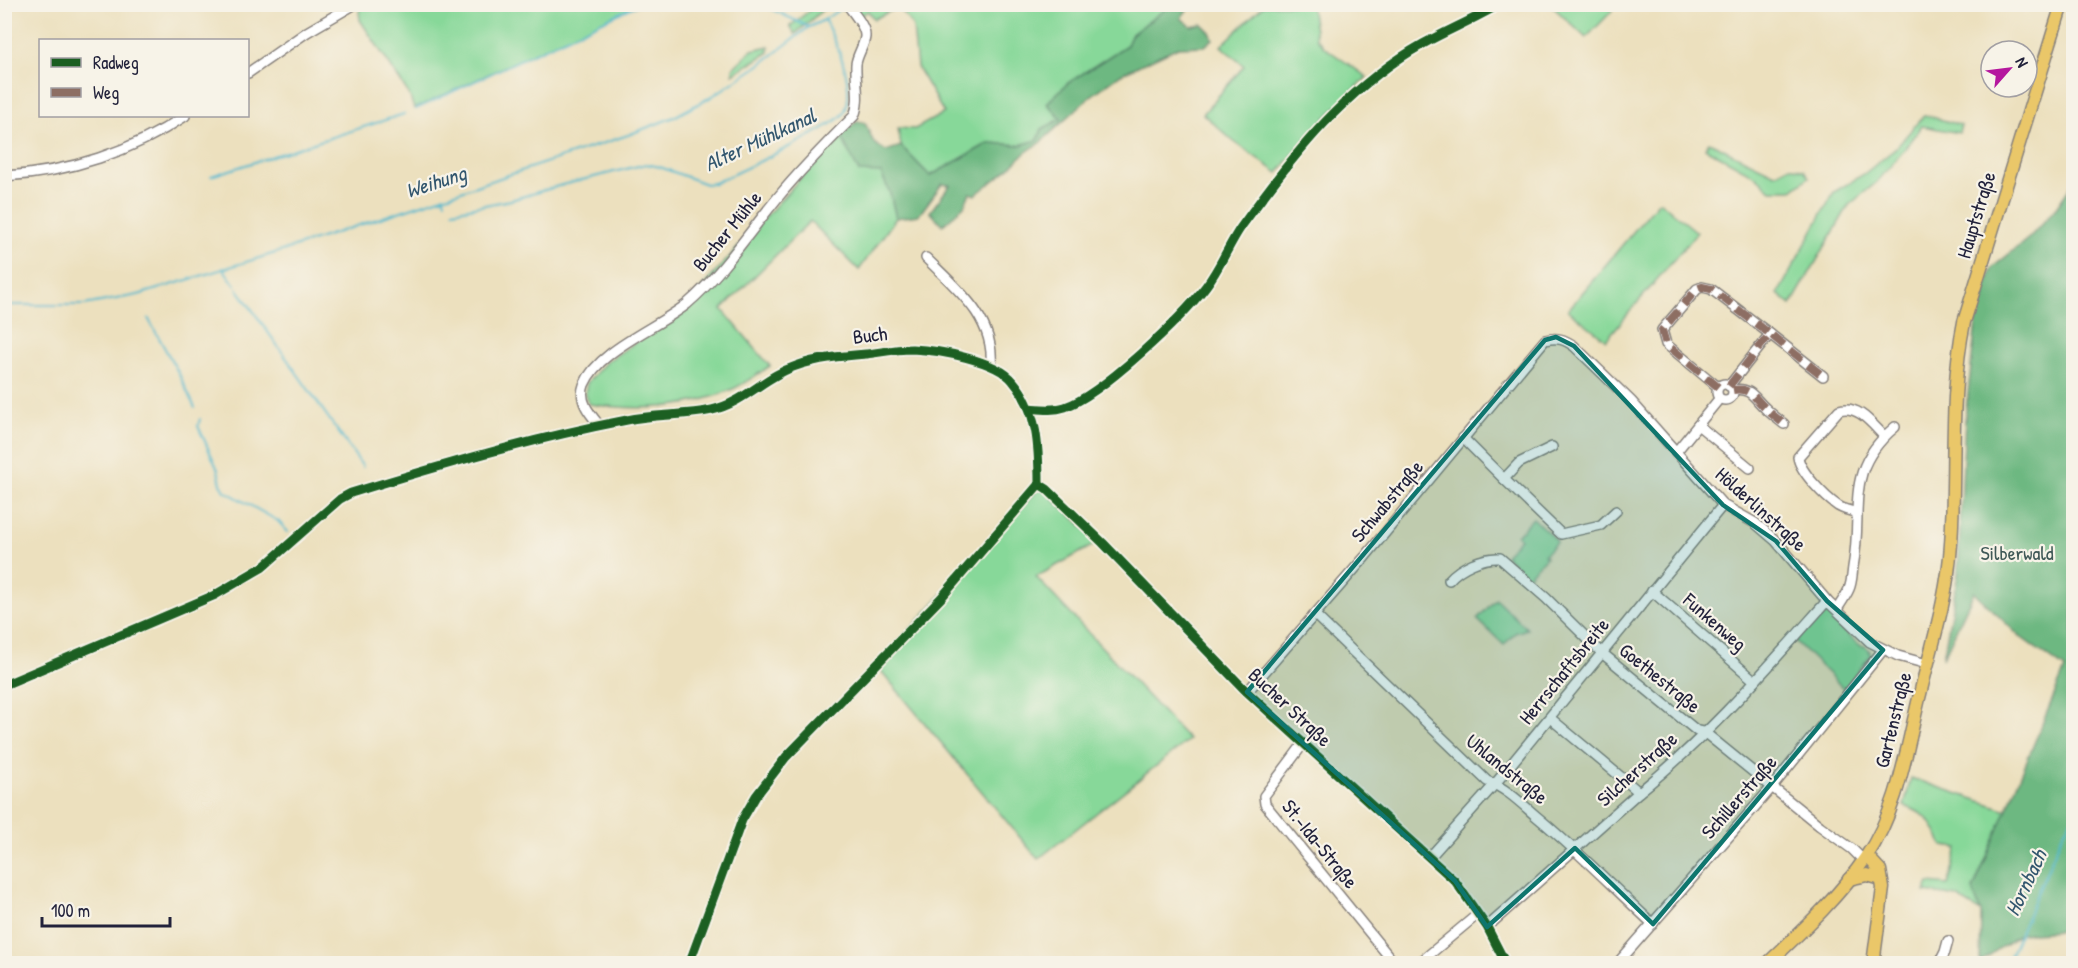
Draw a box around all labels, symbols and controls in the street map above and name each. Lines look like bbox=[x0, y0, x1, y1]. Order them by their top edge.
legend bbox=[39, 39, 249, 117]
north arrow bbox=[1979, 39, 2039, 99]
text: Radweg bbox=[93, 50, 139, 75]
text: N bbox=[2011, 53, 2034, 71]
text: Weg bbox=[93, 80, 119, 105]
water label: Alter Mühlkanal bbox=[699, 100, 822, 178]
water label: Weihung bbox=[402, 158, 471, 205]
street label: Hauptstraße bbox=[1950, 168, 2001, 262]
street label: Bucher Mühle bbox=[686, 185, 767, 277]
street label: Buch bbox=[851, 319, 889, 350]
street label: Schwabstraße bbox=[1344, 454, 1429, 547]
street label: Hölderlinstraße bbox=[1710, 461, 1813, 557]
park label: Silberwald bbox=[1980, 539, 2054, 566]
street label: Funkenweg bbox=[1677, 586, 1753, 657]
street label: Herrschaftsbreite bbox=[1512, 612, 1615, 729]
street label: Goethestraße bbox=[1614, 636, 1707, 719]
street label: Bucher Straße bbox=[1243, 661, 1338, 752]
street label: Gartenstraße bbox=[1868, 669, 1917, 771]
street label: Silcherstraße bbox=[1591, 725, 1683, 812]
street label: Uhlandstraße bbox=[1461, 727, 1554, 810]
street label: Schillerstraße bbox=[1695, 749, 1783, 844]
street label: St.-Ida-Straße bbox=[1276, 794, 1365, 894]
water label: Hornbach bbox=[1998, 844, 2054, 921]
scale bar bbox=[42, 890, 170, 928]
text: 100 m bbox=[51, 898, 90, 923]

